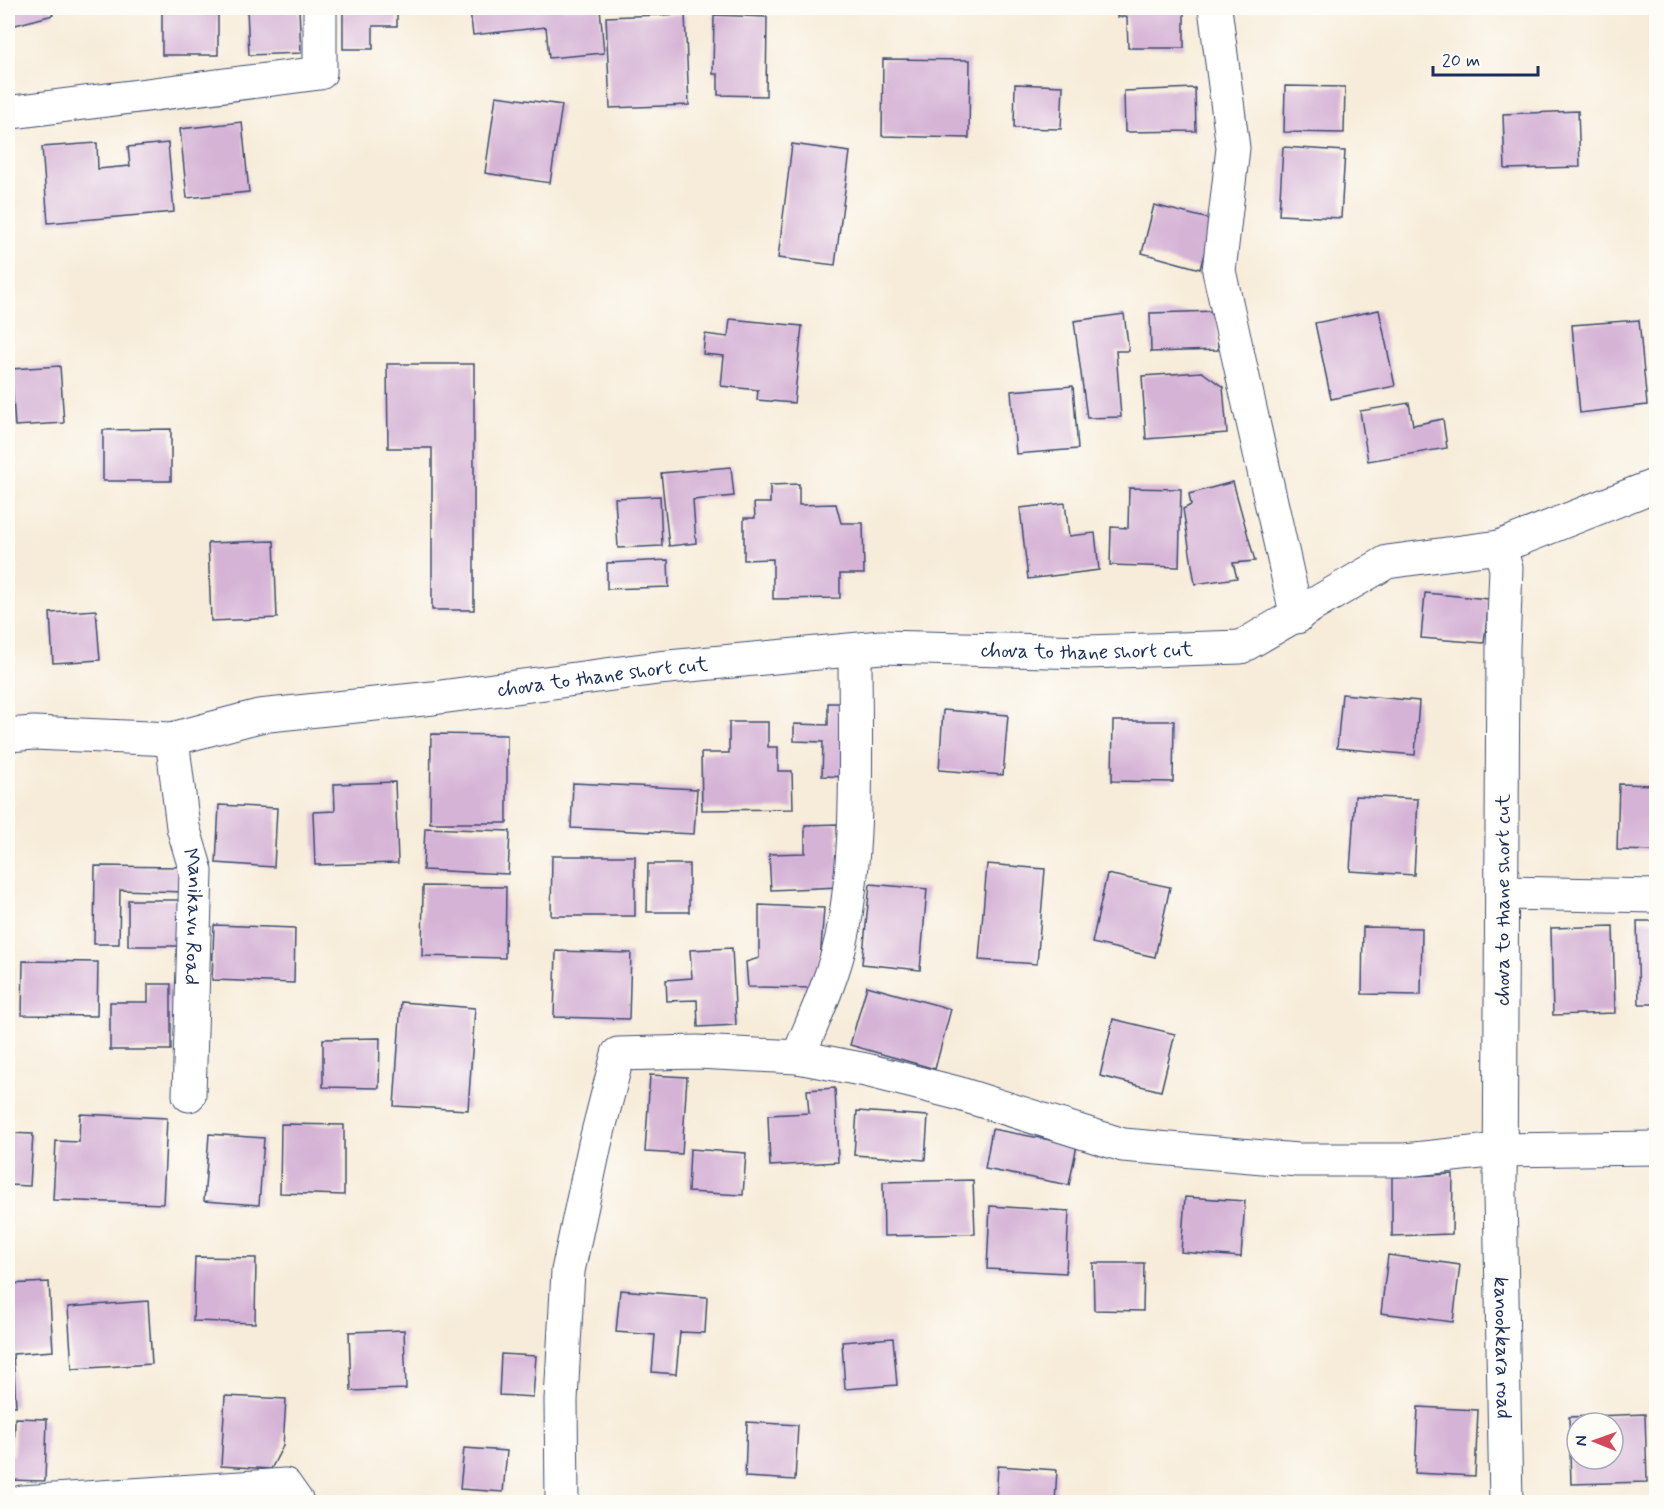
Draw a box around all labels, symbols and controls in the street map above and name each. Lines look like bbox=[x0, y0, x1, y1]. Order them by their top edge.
scale bar bbox=[1433, 39, 1538, 77]
text: 20 m bbox=[1442, 49, 1480, 73]
street label: chova to thane short cut bbox=[980, 636, 1194, 667]
street label: chova to thane short cut bbox=[495, 650, 710, 704]
street label: chova to thane short cut bbox=[1489, 793, 1517, 1006]
street label: Manikavu Road bbox=[175, 845, 209, 986]
street label: kanookkara road bbox=[1487, 1276, 1517, 1419]
north arrow bbox=[1565, 1411, 1625, 1471]
text: N bbox=[1571, 1435, 1592, 1446]

